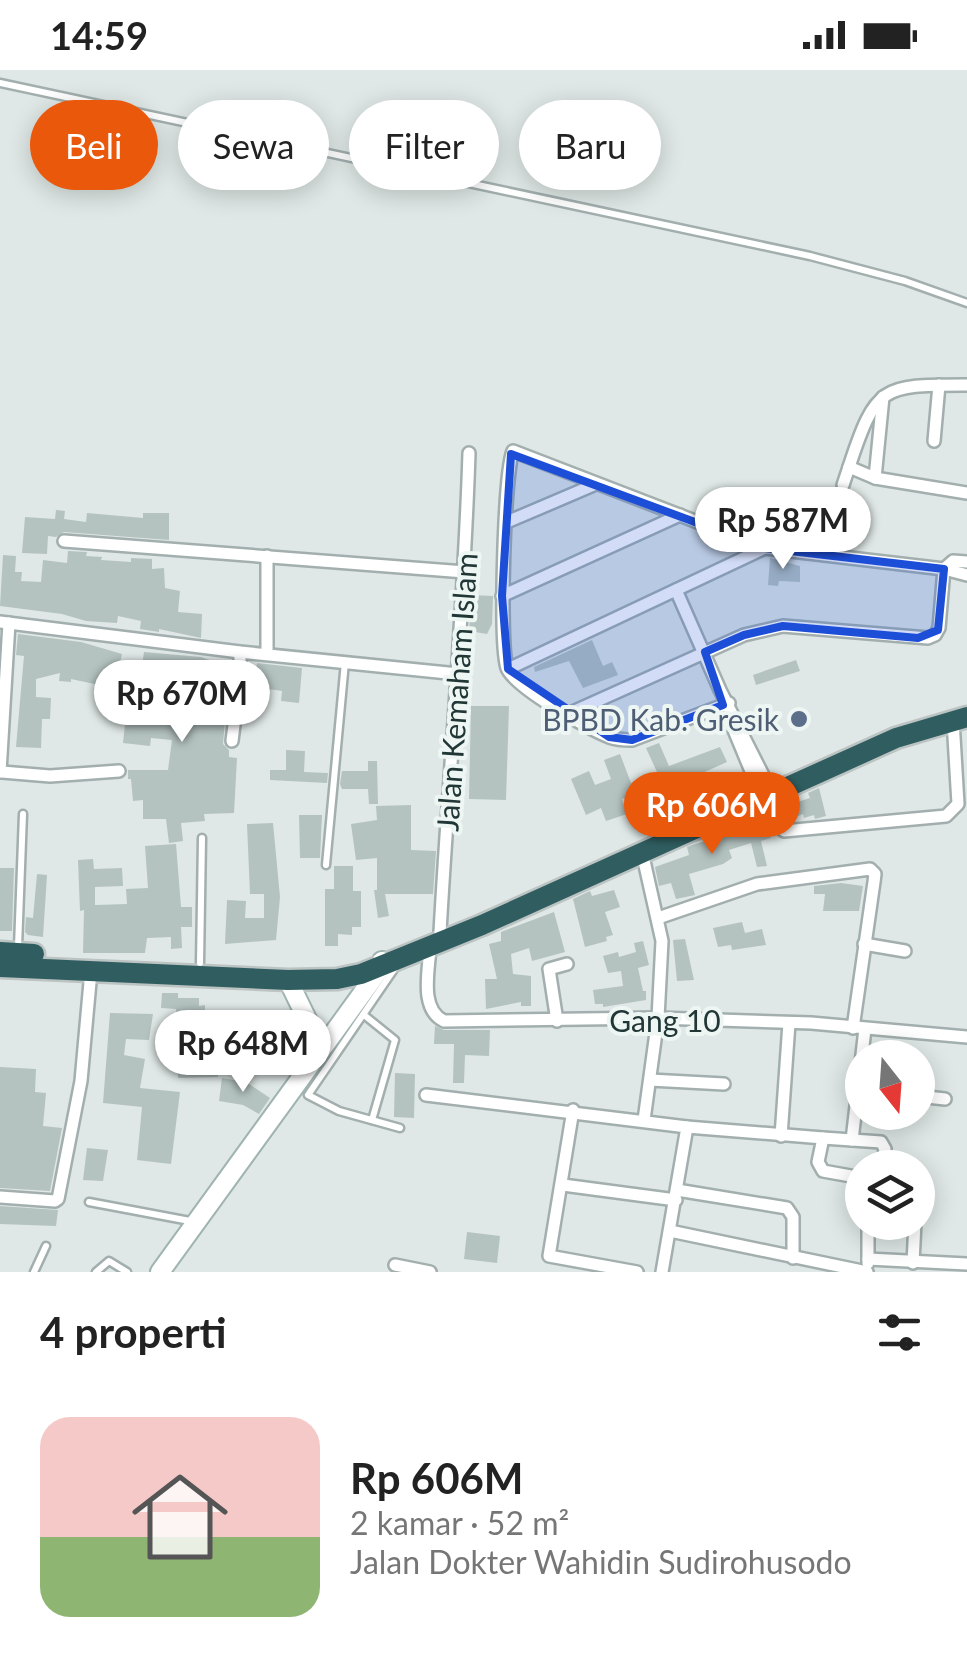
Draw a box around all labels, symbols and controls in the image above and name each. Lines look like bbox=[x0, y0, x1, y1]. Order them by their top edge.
text: 14:59 bbox=[50, 12, 148, 58]
chip: Beli bbox=[30, 100, 158, 190]
chip: Sewa bbox=[178, 100, 329, 190]
chip: Filter bbox=[349, 100, 499, 190]
chip: Baru bbox=[519, 100, 661, 190]
pin: Rp 587M bbox=[691, 487, 875, 572]
text: Rp 587M bbox=[717, 500, 849, 539]
street label: Jalan Kemaham Islam bbox=[428, 551, 484, 833]
pin: Rp 670M bbox=[90, 660, 274, 745]
text: Rp 670M bbox=[116, 673, 248, 712]
place label: BPBD Kab. Gresik bbox=[542, 701, 780, 737]
marker: BPBD Kab. Gresik bbox=[788, 708, 810, 730]
pin: Rp 606M bbox=[620, 772, 804, 857]
text: Rp 606M bbox=[646, 785, 778, 824]
street label: Gang 10 bbox=[609, 1002, 721, 1038]
pin: Rp 648M bbox=[151, 1010, 335, 1095]
text: Rp 648M bbox=[177, 1023, 309, 1062]
north arrow bbox=[845, 1040, 935, 1130]
map controls bbox=[845, 1040, 935, 1240]
button: layers bbox=[845, 1150, 935, 1240]
icon: filters bbox=[872, 1305, 927, 1360]
text: 4 properti bbox=[40, 1307, 227, 1357]
text: Rp 606M bbox=[350, 1453, 524, 1503]
icon: home bbox=[120, 1457, 240, 1577]
text: 2 kamar · 52 m² bbox=[350, 1503, 569, 1542]
text: Jalan Dokter Wahidin Sudirohusodo bbox=[350, 1542, 852, 1581]

